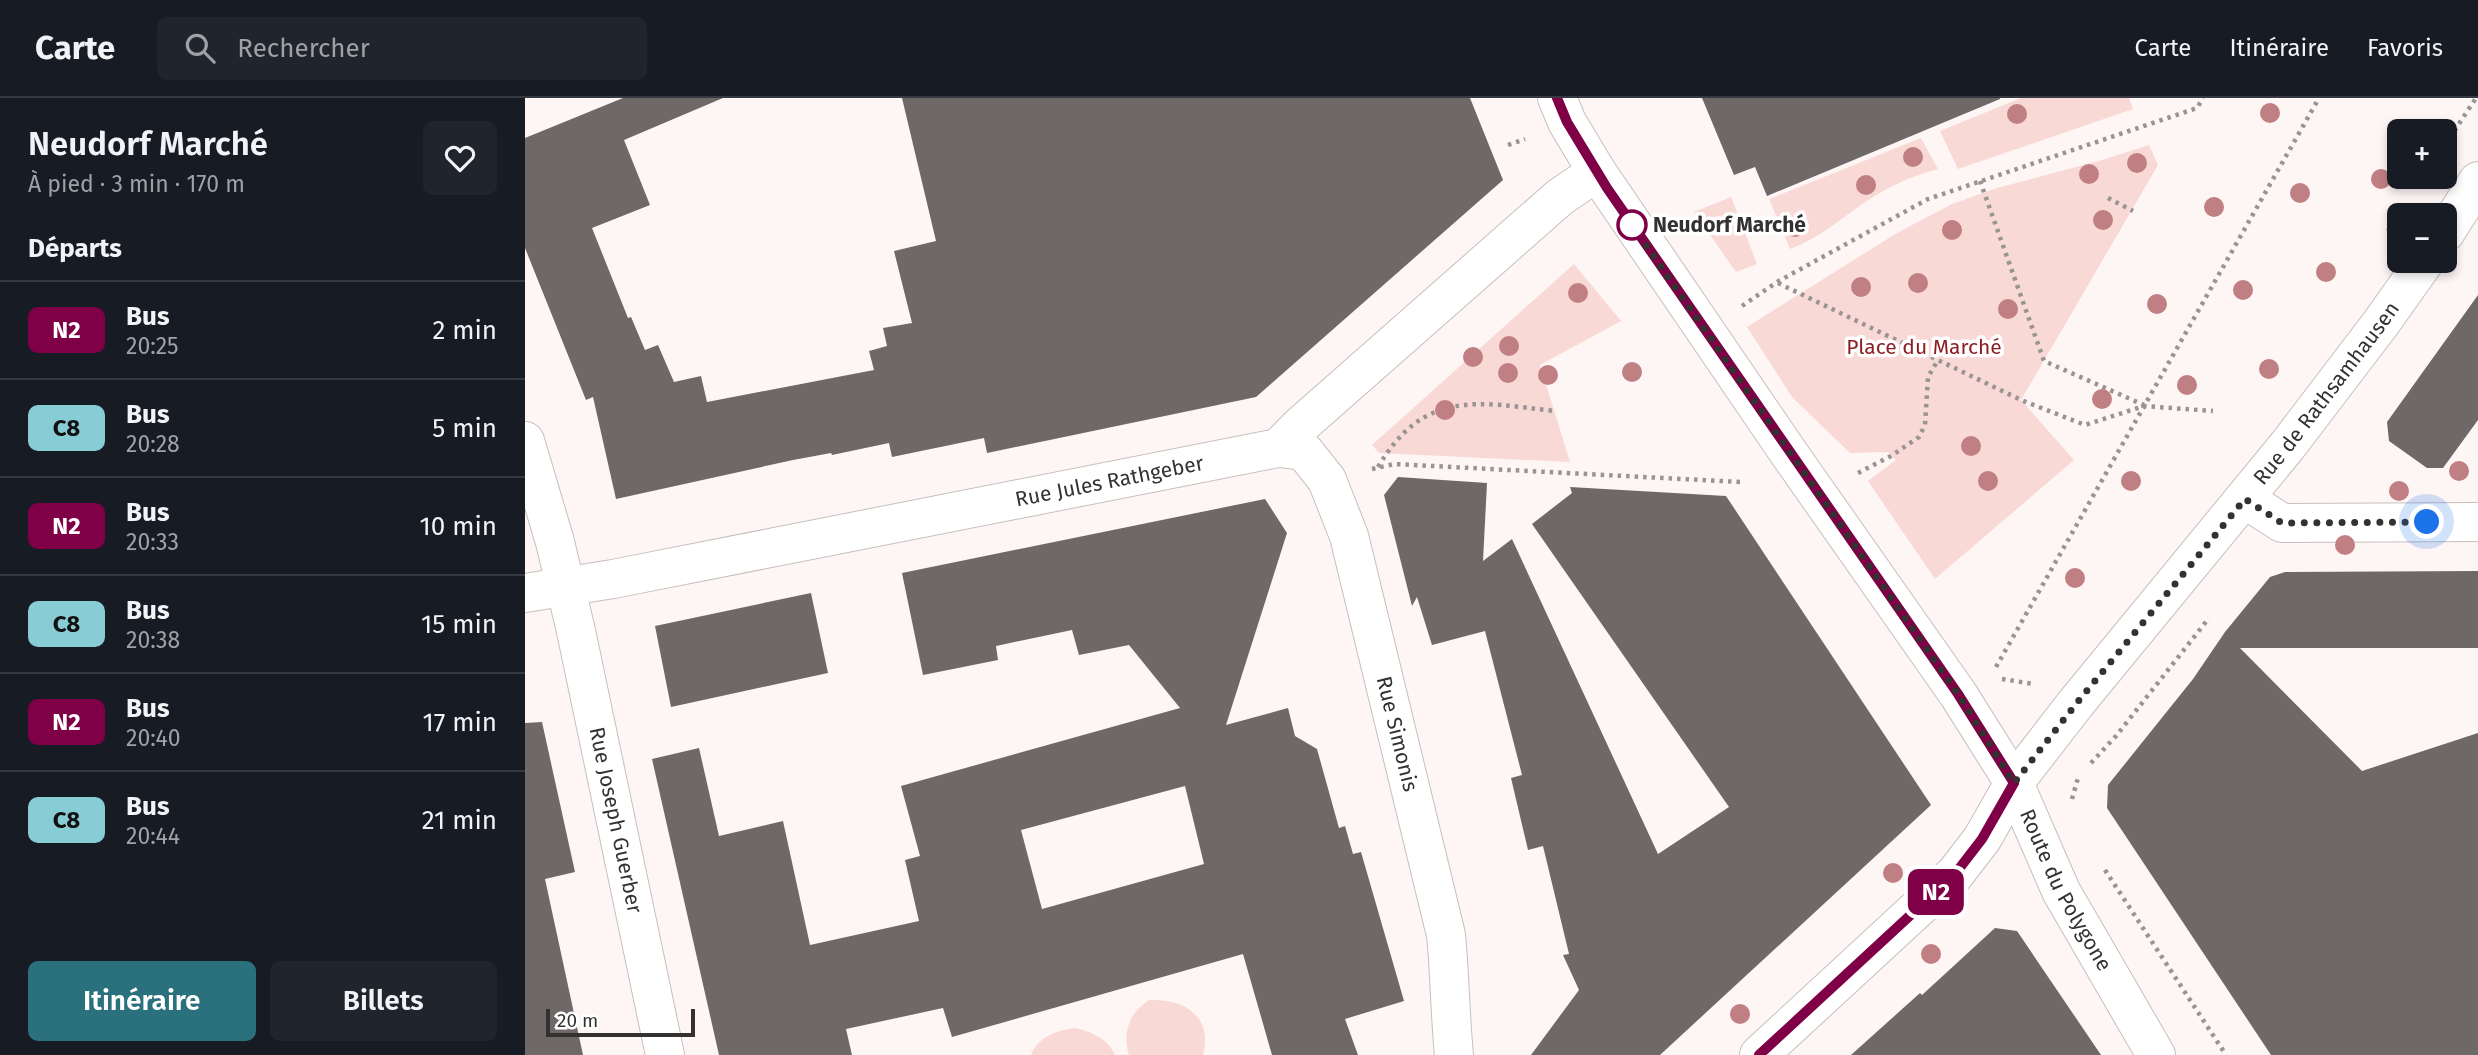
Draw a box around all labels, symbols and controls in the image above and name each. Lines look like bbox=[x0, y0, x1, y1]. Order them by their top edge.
search box bbox=[157, 17, 647, 80]
text: Carte bbox=[35, 28, 115, 68]
icon: search bbox=[181, 29, 219, 67]
text: Rechercher bbox=[237, 33, 370, 64]
text: Carte bbox=[2135, 34, 2191, 62]
text: Itinéraire bbox=[2229, 34, 2329, 62]
text: Favoris bbox=[2367, 34, 2443, 62]
map controls bbox=[2387, 119, 2457, 273]
button: + bbox=[2387, 119, 2457, 189]
button: heart bbox=[423, 121, 497, 195]
text: Neudorf Marché bbox=[28, 124, 268, 164]
text: À pied · 3 min · 170 m bbox=[28, 170, 245, 198]
button: − bbox=[2387, 203, 2457, 273]
marker: Neudorf Marché bbox=[1617, 210, 1647, 240]
place label: Neudorf Marché bbox=[1653, 212, 1806, 238]
text: Départs bbox=[28, 233, 122, 264]
street label: Rue de Rathsamhausen bbox=[2248, 297, 2405, 490]
text: Bus bbox=[126, 301, 169, 332]
text: 2 min bbox=[432, 315, 497, 346]
text: N2 bbox=[52, 316, 81, 344]
text: 20:25 bbox=[126, 332, 179, 360]
park label: Place du Marché bbox=[1846, 334, 2002, 360]
text: Bus bbox=[126, 399, 169, 430]
text: 5 min bbox=[432, 413, 497, 444]
text: C8 bbox=[53, 414, 80, 442]
text: 20:28 bbox=[126, 430, 180, 458]
street label: Rue Jules Rathgeber bbox=[1013, 450, 1206, 512]
text: Bus bbox=[126, 497, 169, 528]
your location bbox=[2409, 504, 2444, 539]
text: 10 min bbox=[419, 511, 497, 542]
text: N2 bbox=[52, 512, 81, 540]
text: 20:33 bbox=[126, 528, 179, 556]
text: Bus bbox=[126, 595, 169, 626]
text: 15 min bbox=[421, 609, 497, 640]
text: C8 bbox=[53, 610, 80, 638]
text: 20:38 bbox=[126, 626, 180, 654]
street label: Rue Simonis bbox=[1371, 674, 1424, 794]
text: Bus bbox=[126, 693, 169, 724]
text: 17 min bbox=[422, 707, 497, 738]
text: N2 bbox=[52, 708, 81, 736]
text: 20:40 bbox=[126, 724, 181, 752]
street label: Rue Joseph Guerber bbox=[584, 725, 648, 915]
text: Bus bbox=[126, 791, 169, 822]
text: 21 min bbox=[422, 805, 497, 836]
street label: Route du Polygone bbox=[2014, 805, 2117, 976]
text: C8 bbox=[53, 806, 80, 834]
text: 20:44 bbox=[126, 822, 180, 850]
line badge: N2 bbox=[1905, 869, 1967, 915]
text: N2 bbox=[1922, 878, 1950, 906]
button: Itinéraire bbox=[28, 961, 256, 1041]
button: Billets bbox=[270, 961, 497, 1041]
scale bar bbox=[546, 1006, 695, 1038]
text: 20 m bbox=[557, 1009, 598, 1032]

